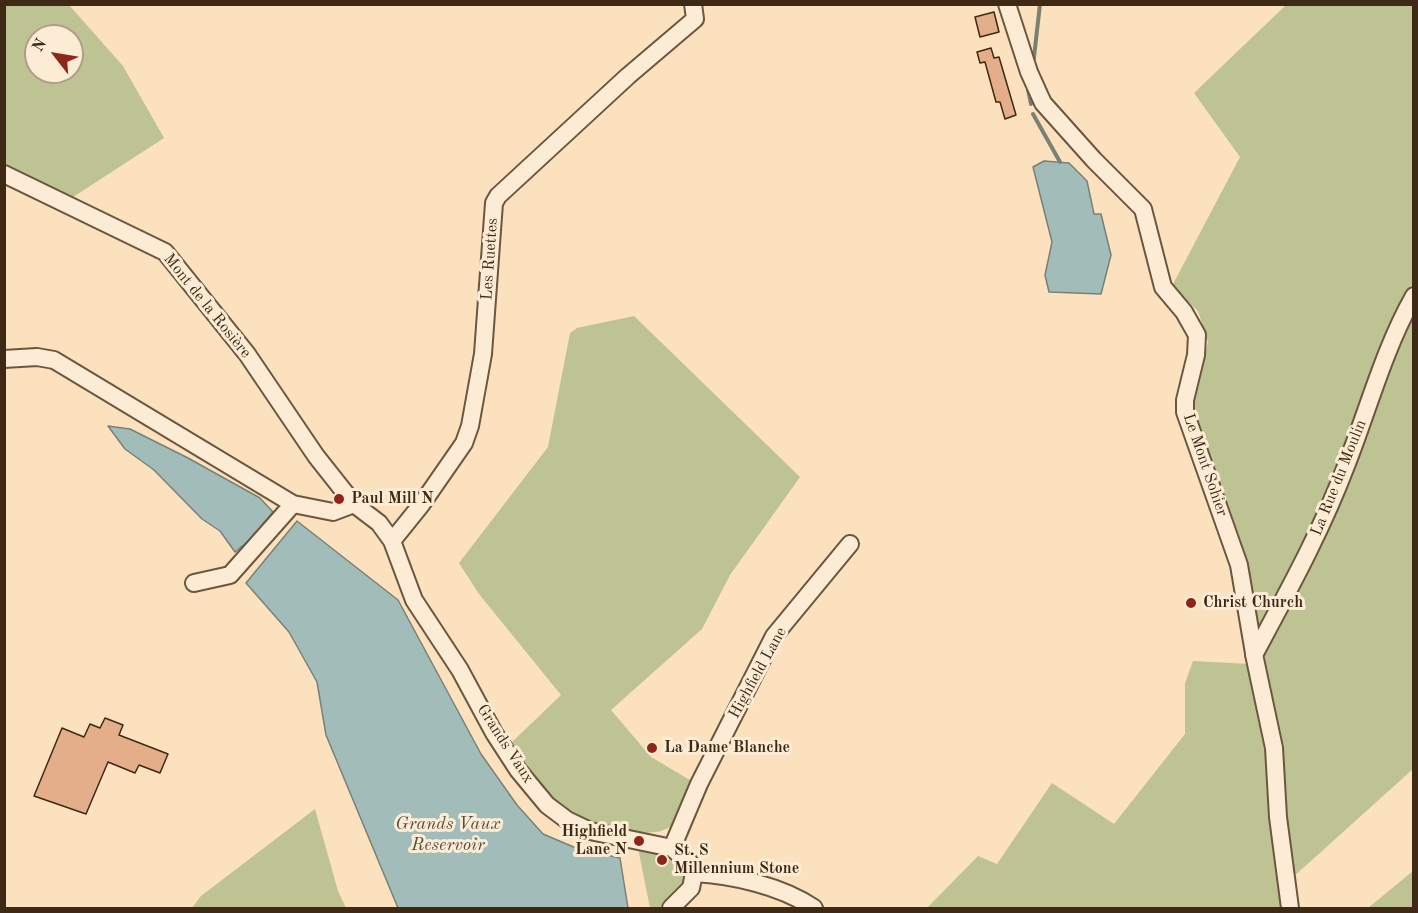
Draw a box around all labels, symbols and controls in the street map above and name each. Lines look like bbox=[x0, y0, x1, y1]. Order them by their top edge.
north arrow bbox=[24, 24, 84, 84]
text: N bbox=[30, 36, 50, 55]
street label: Les Ruettes bbox=[478, 217, 502, 301]
street label: Mont de la Rosière bbox=[159, 250, 255, 362]
street label: Le Mont Sohier bbox=[1178, 411, 1232, 519]
street label: La Rue du Moulin bbox=[1307, 417, 1371, 539]
place label: Paul Mill N bbox=[351, 489, 433, 509]
marker: Paul Mill N bbox=[332, 492, 346, 506]
place label: Christ Church bbox=[1203, 593, 1303, 613]
marker: Christ Church bbox=[1184, 596, 1198, 610]
street label: Highfield Lane bbox=[725, 624, 791, 722]
street label: Grands Vaux bbox=[472, 701, 538, 787]
place label: La Dame Blanche bbox=[664, 738, 790, 758]
marker: La Dame Blanche bbox=[645, 741, 659, 755]
water label: Grands Vaux Reservoir bbox=[395, 813, 501, 856]
place label: Highfield Lane N bbox=[561, 822, 627, 860]
marker: Highfield Lane N bbox=[632, 834, 646, 848]
place label: St. S Millennium Stone bbox=[674, 841, 799, 879]
marker: St. S Millennium Stone bbox=[655, 853, 669, 867]

